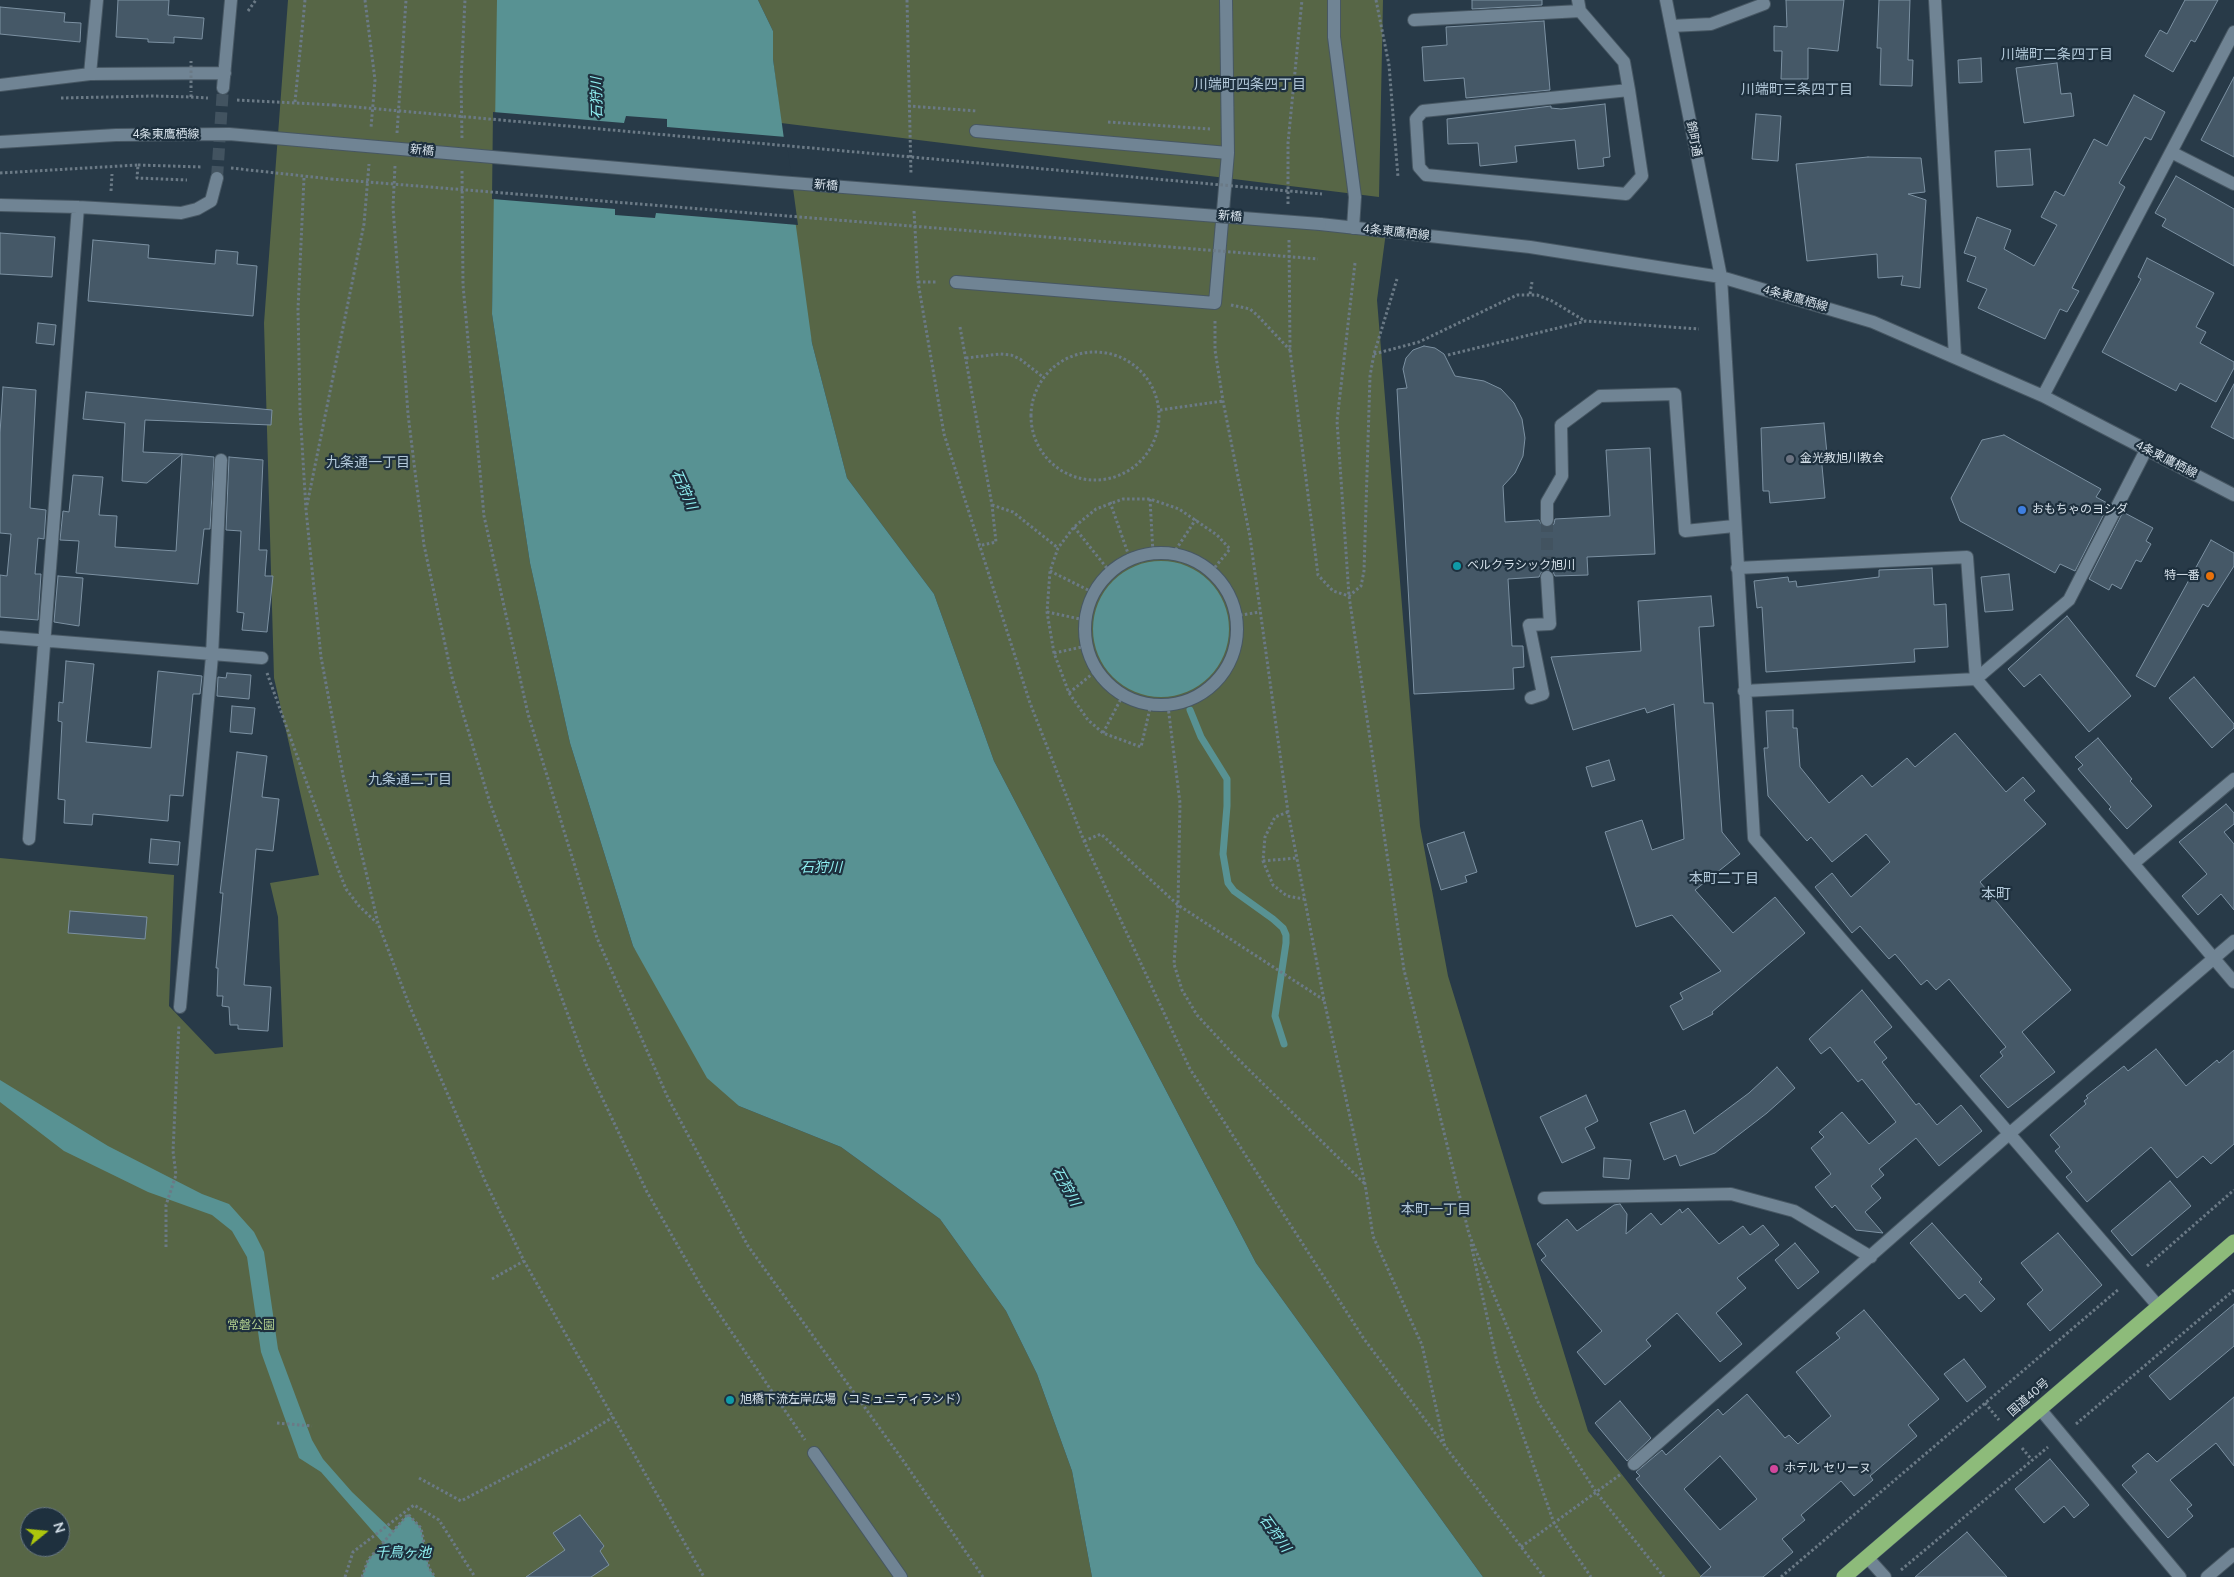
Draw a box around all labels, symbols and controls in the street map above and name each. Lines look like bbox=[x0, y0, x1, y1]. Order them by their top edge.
district label: 川端町二条四丁目 bbox=[2001, 48, 2113, 64]
water label: 石狩川 bbox=[589, 77, 607, 119]
district label: 川端町四条四丁目 bbox=[1194, 78, 1306, 94]
district label: 川端町三条四丁目 bbox=[1741, 83, 1853, 99]
street label: 錦町通 bbox=[1682, 120, 1704, 158]
street label: 4条東鷹栖線 bbox=[132, 128, 200, 142]
street label: 新橋 bbox=[409, 143, 435, 159]
street label: 新橋 bbox=[814, 178, 838, 194]
street label: 新橋 bbox=[1218, 209, 1242, 225]
street label: 4条東鷹栖線 bbox=[1362, 222, 1430, 244]
street label: 4条東鷹栖線 bbox=[1761, 283, 1829, 315]
street label: 4条東鷹栖線 bbox=[2133, 438, 2199, 482]
place label: 金光教旭川教会 bbox=[1800, 452, 1884, 466]
marker: 金光教旭川教会 bbox=[1784, 453, 1796, 465]
district label: 九条通一丁目 bbox=[326, 456, 410, 472]
water label: 石狩川 bbox=[667, 467, 699, 513]
place label: おもちゃのヨシダ bbox=[2032, 503, 2128, 517]
marker: おもちゃのヨシダ bbox=[2016, 504, 2028, 516]
place label: ベルクラシック旭川 bbox=[1467, 559, 1575, 573]
marker: ベルクラシック旭川 bbox=[1451, 560, 1463, 572]
place label: 特一番 bbox=[2164, 569, 2200, 583]
marker: 特一番 bbox=[2204, 570, 2216, 582]
district label: 九条通二丁目 bbox=[368, 773, 452, 789]
water label: 石狩川 bbox=[800, 861, 842, 877]
district label: 本町二丁目 bbox=[1689, 872, 1759, 888]
district label: 本町 bbox=[1981, 886, 2011, 904]
water label: 石狩川 bbox=[1047, 1165, 1083, 1209]
district label: 本町一丁目 bbox=[1401, 1203, 1471, 1219]
park label: 常磐公園 bbox=[227, 1319, 275, 1333]
street label: 国道40号 bbox=[2005, 1376, 2053, 1420]
place label: 旭橋下流左岸広場（コミュニティランド） bbox=[740, 1393, 968, 1407]
marker: 旭橋下流左岸広場（コミュニティランド） bbox=[724, 1394, 736, 1406]
place label: ホテル セリーヌ bbox=[1784, 1462, 1871, 1476]
marker: ホテル セリーヌ bbox=[1768, 1463, 1780, 1475]
north arrow bbox=[20, 1507, 70, 1557]
water label: 石狩川 bbox=[1255, 1512, 1293, 1556]
text: N bbox=[48, 1520, 69, 1536]
water label: 千鳥ヶ池 bbox=[375, 1546, 431, 1562]

